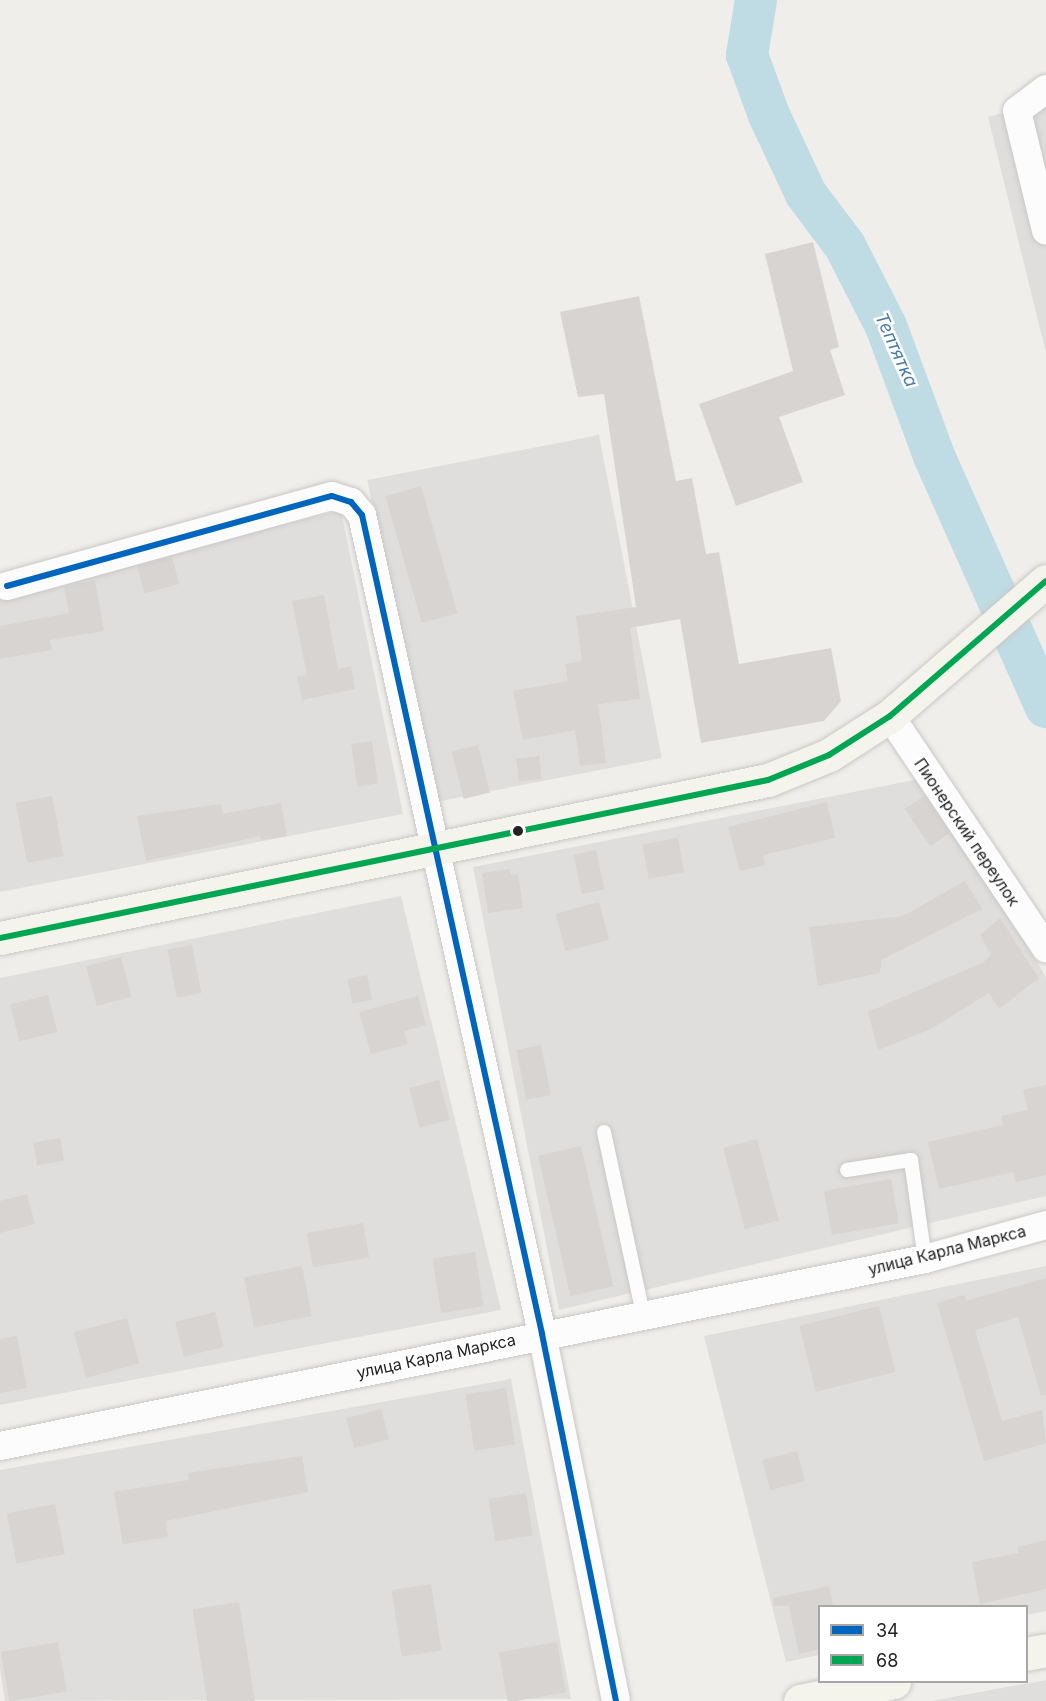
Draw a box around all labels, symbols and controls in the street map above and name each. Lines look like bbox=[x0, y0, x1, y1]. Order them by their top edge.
water label: Тептятка bbox=[870, 310, 922, 390]
street label: Пионерский переулок bbox=[910, 754, 1024, 910]
unlabelled marker bbox=[512, 825, 524, 837]
street label: улица Карла Маркса bbox=[866, 1221, 1028, 1279]
street label: улица Карла Маркса bbox=[355, 1330, 517, 1382]
legend bbox=[818, 1605, 1028, 1683]
text: 34 bbox=[876, 1620, 899, 1641]
text: 68 bbox=[876, 1650, 898, 1671]

